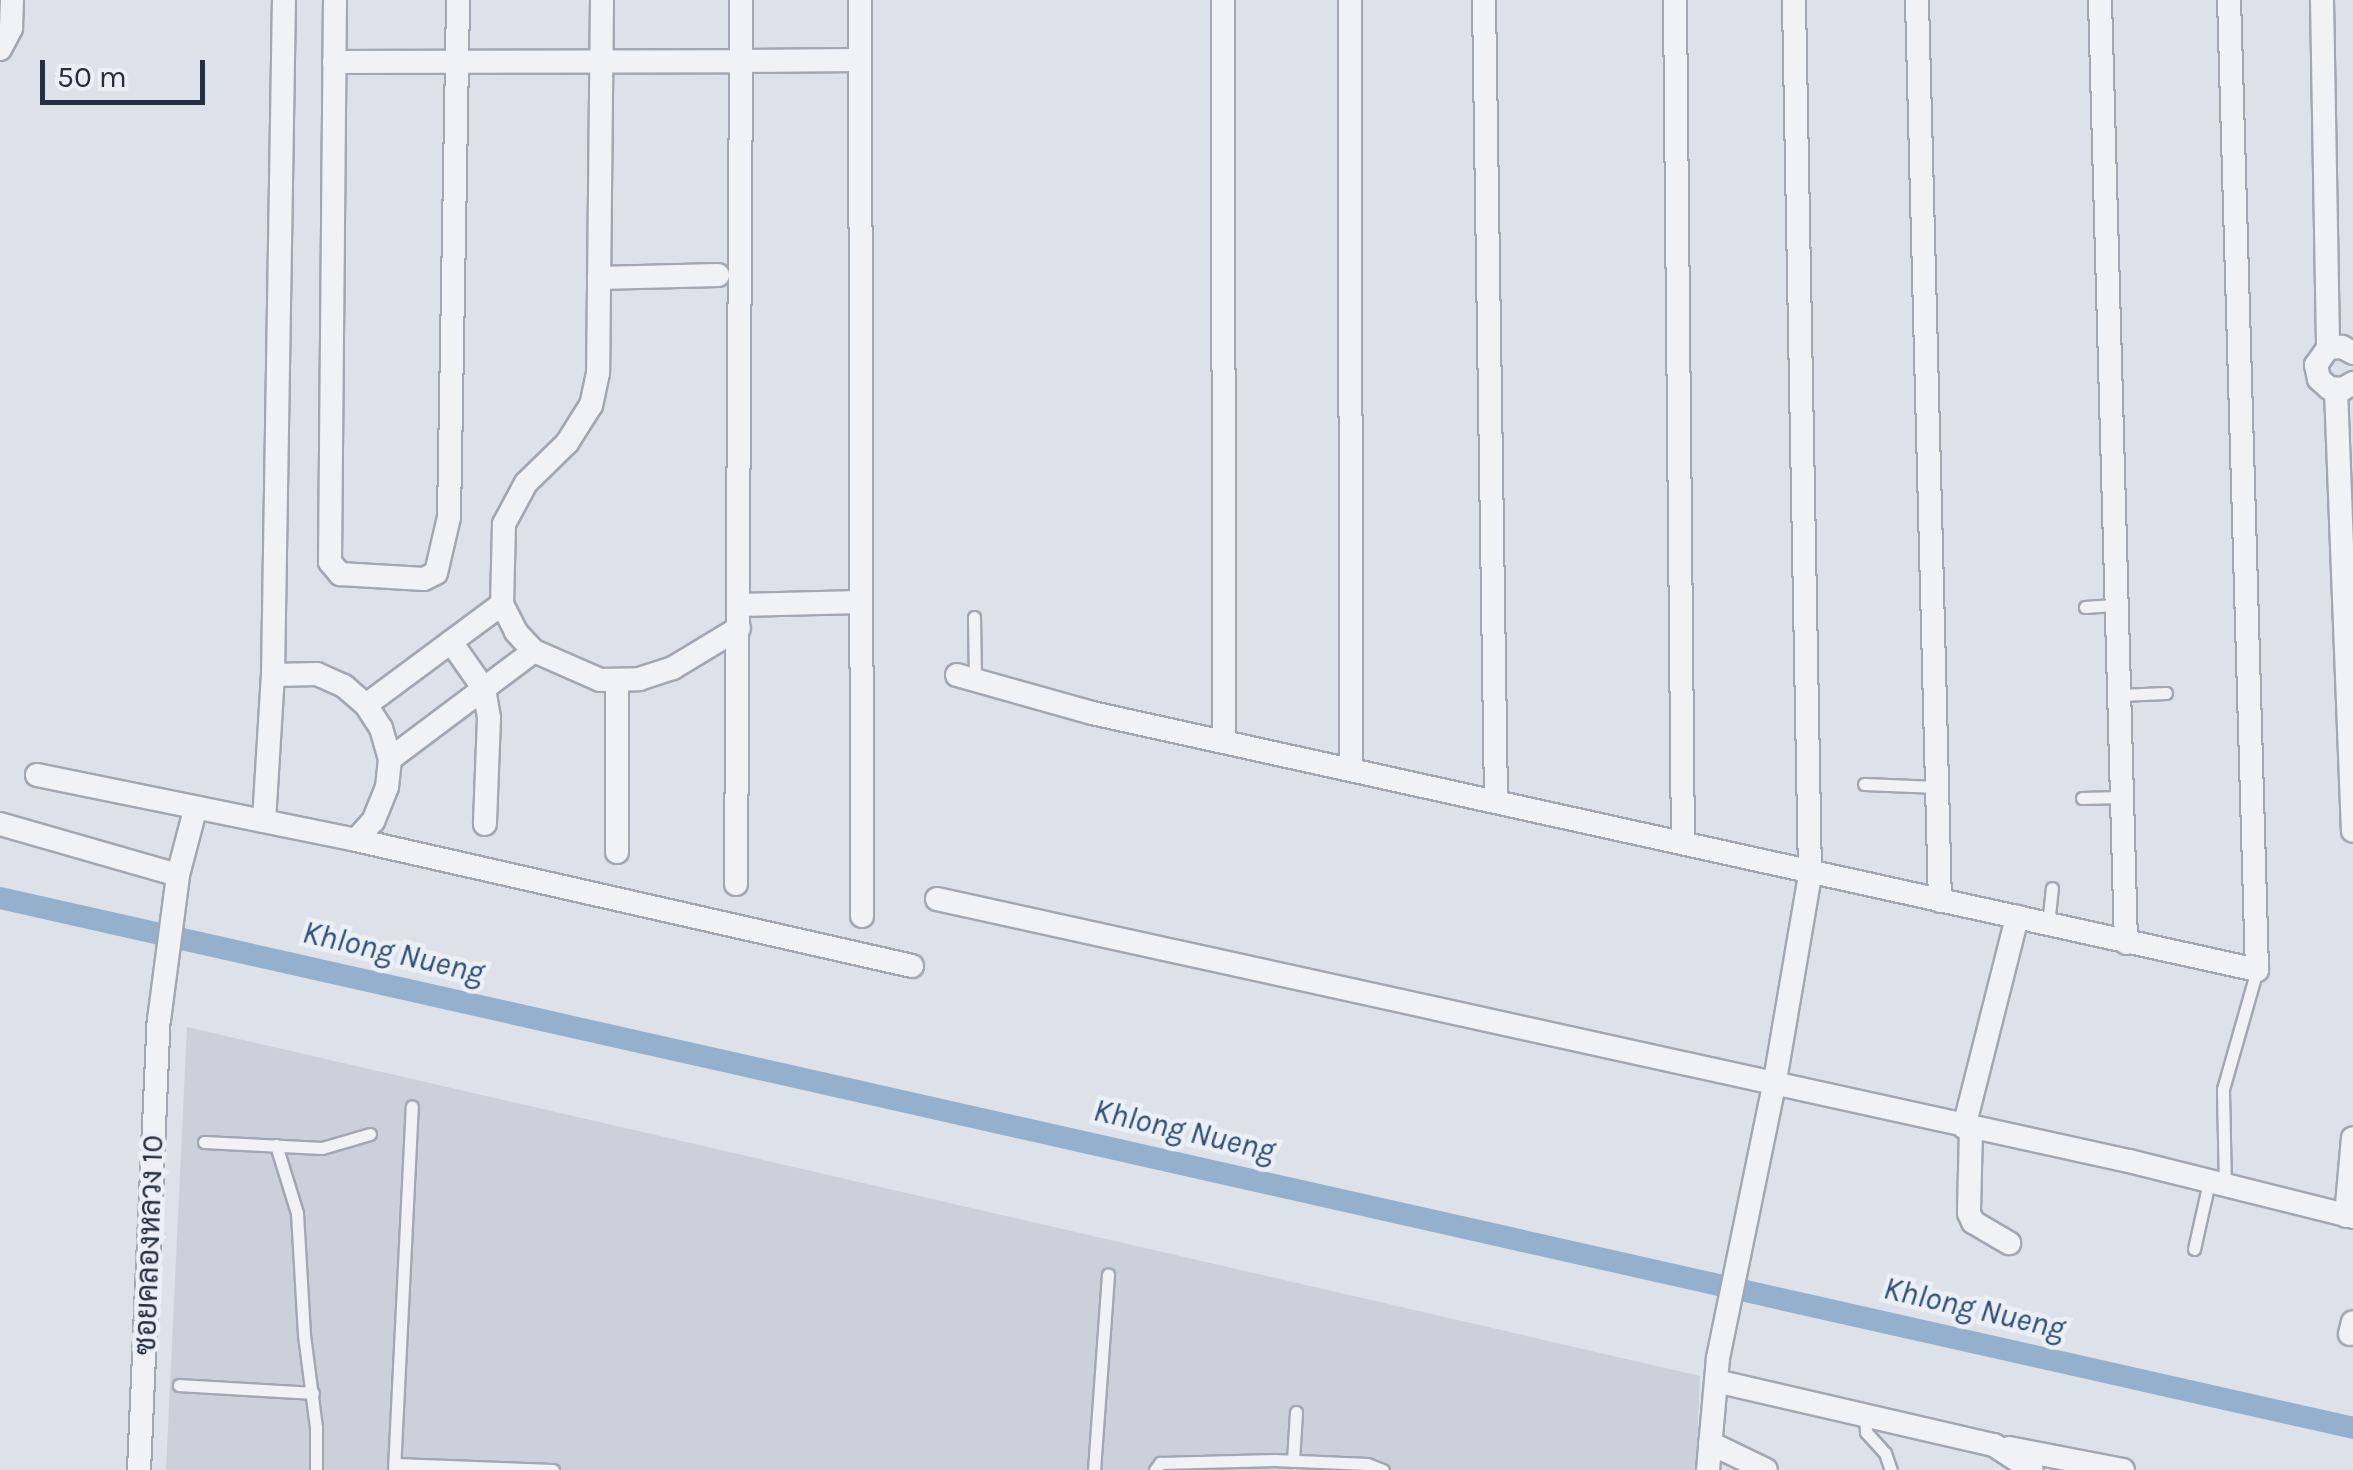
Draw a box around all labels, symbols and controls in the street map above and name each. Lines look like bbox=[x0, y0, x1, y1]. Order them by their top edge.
scale bar bbox=[45, 40, 210, 102]
text: 50 m bbox=[57, 59, 127, 95]
water label: Khlong Nueng bbox=[299, 914, 487, 992]
water label: Khlong Nueng bbox=[1090, 1092, 1278, 1170]
street label: ซอยคลองหลวง 10 bbox=[127, 1134, 171, 1356]
water label: Khlong Nueng bbox=[1880, 1270, 2068, 1348]

